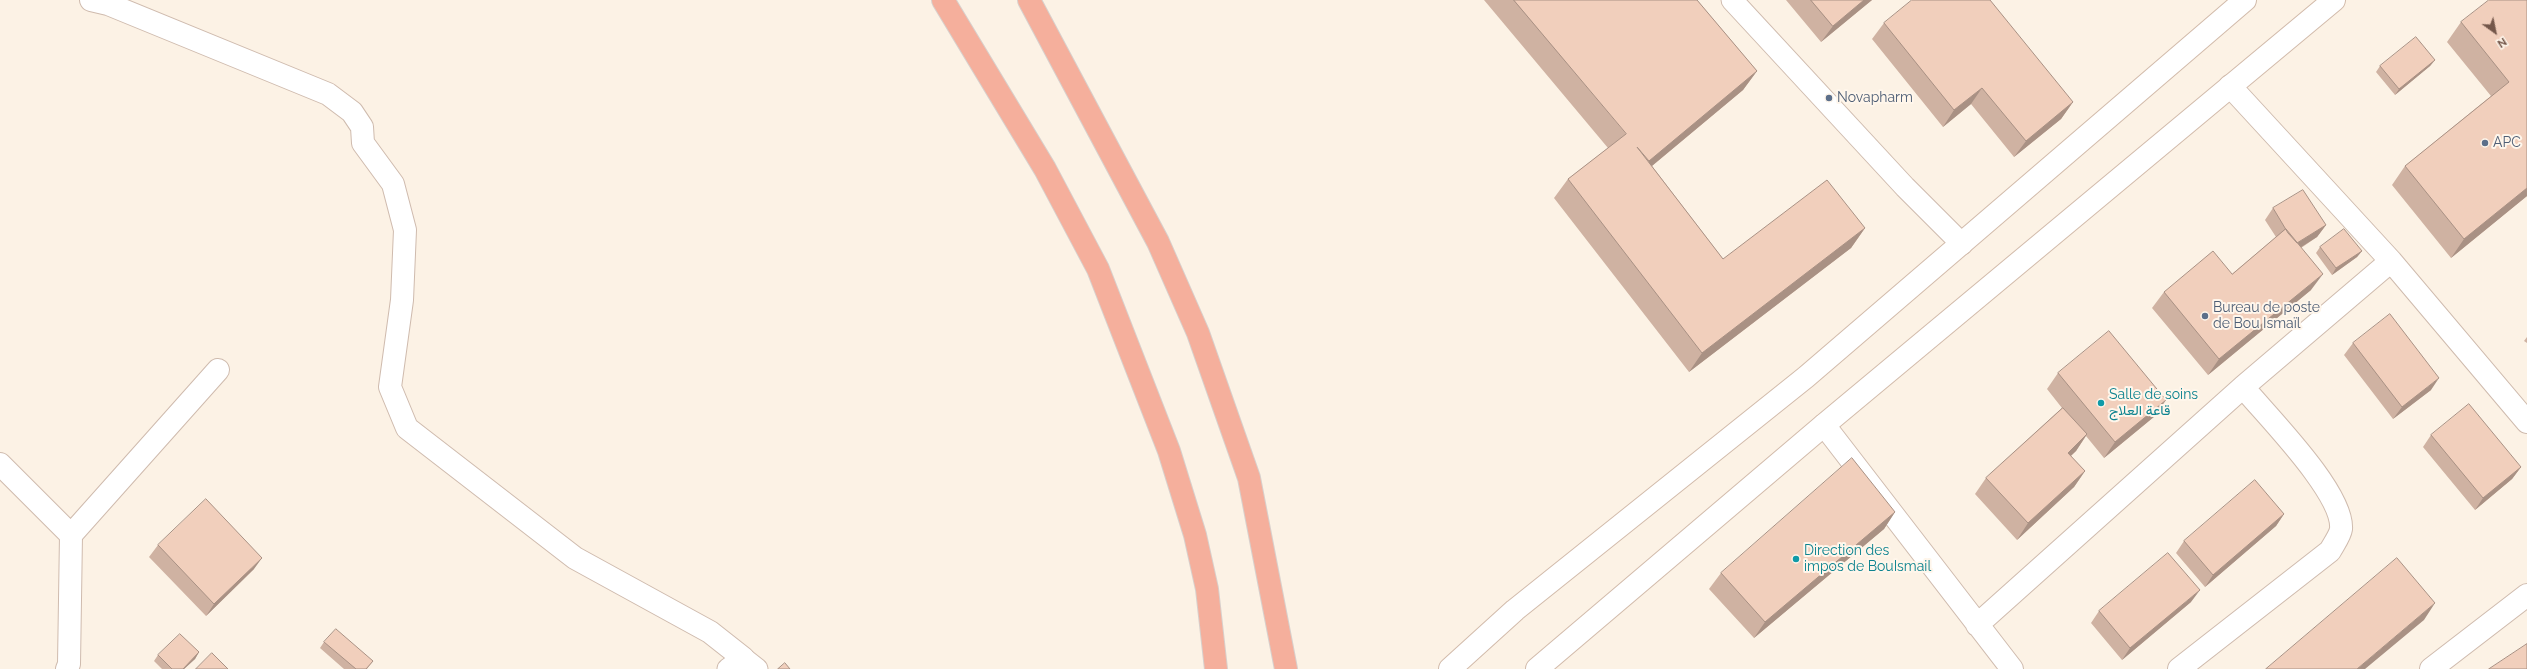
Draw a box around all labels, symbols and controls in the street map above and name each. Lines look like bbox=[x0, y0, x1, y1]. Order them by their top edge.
north arrow bbox=[2475, 12, 2515, 52]
text: N bbox=[2495, 35, 2509, 50]
place label: Novapharm bbox=[1837, 90, 1913, 106]
marker: Novapharm bbox=[1824, 93, 1834, 103]
place label: APC bbox=[2493, 135, 2521, 151]
marker: APC bbox=[2480, 138, 2490, 148]
place label: Bureau de poste de Bou Ismaïl bbox=[2213, 300, 2320, 332]
marker: Bureau de poste de Bou Ismaïl bbox=[2200, 311, 2210, 321]
place label: Salle de soins قاعة العلاج bbox=[2109, 387, 2198, 420]
marker: Salle de soins قاعة العلاج bbox=[2096, 398, 2106, 408]
place label: Direction des impos de BouIsmail bbox=[1804, 543, 1931, 576]
marker: Direction des impos de BouIsmail bbox=[1791, 554, 1801, 564]

